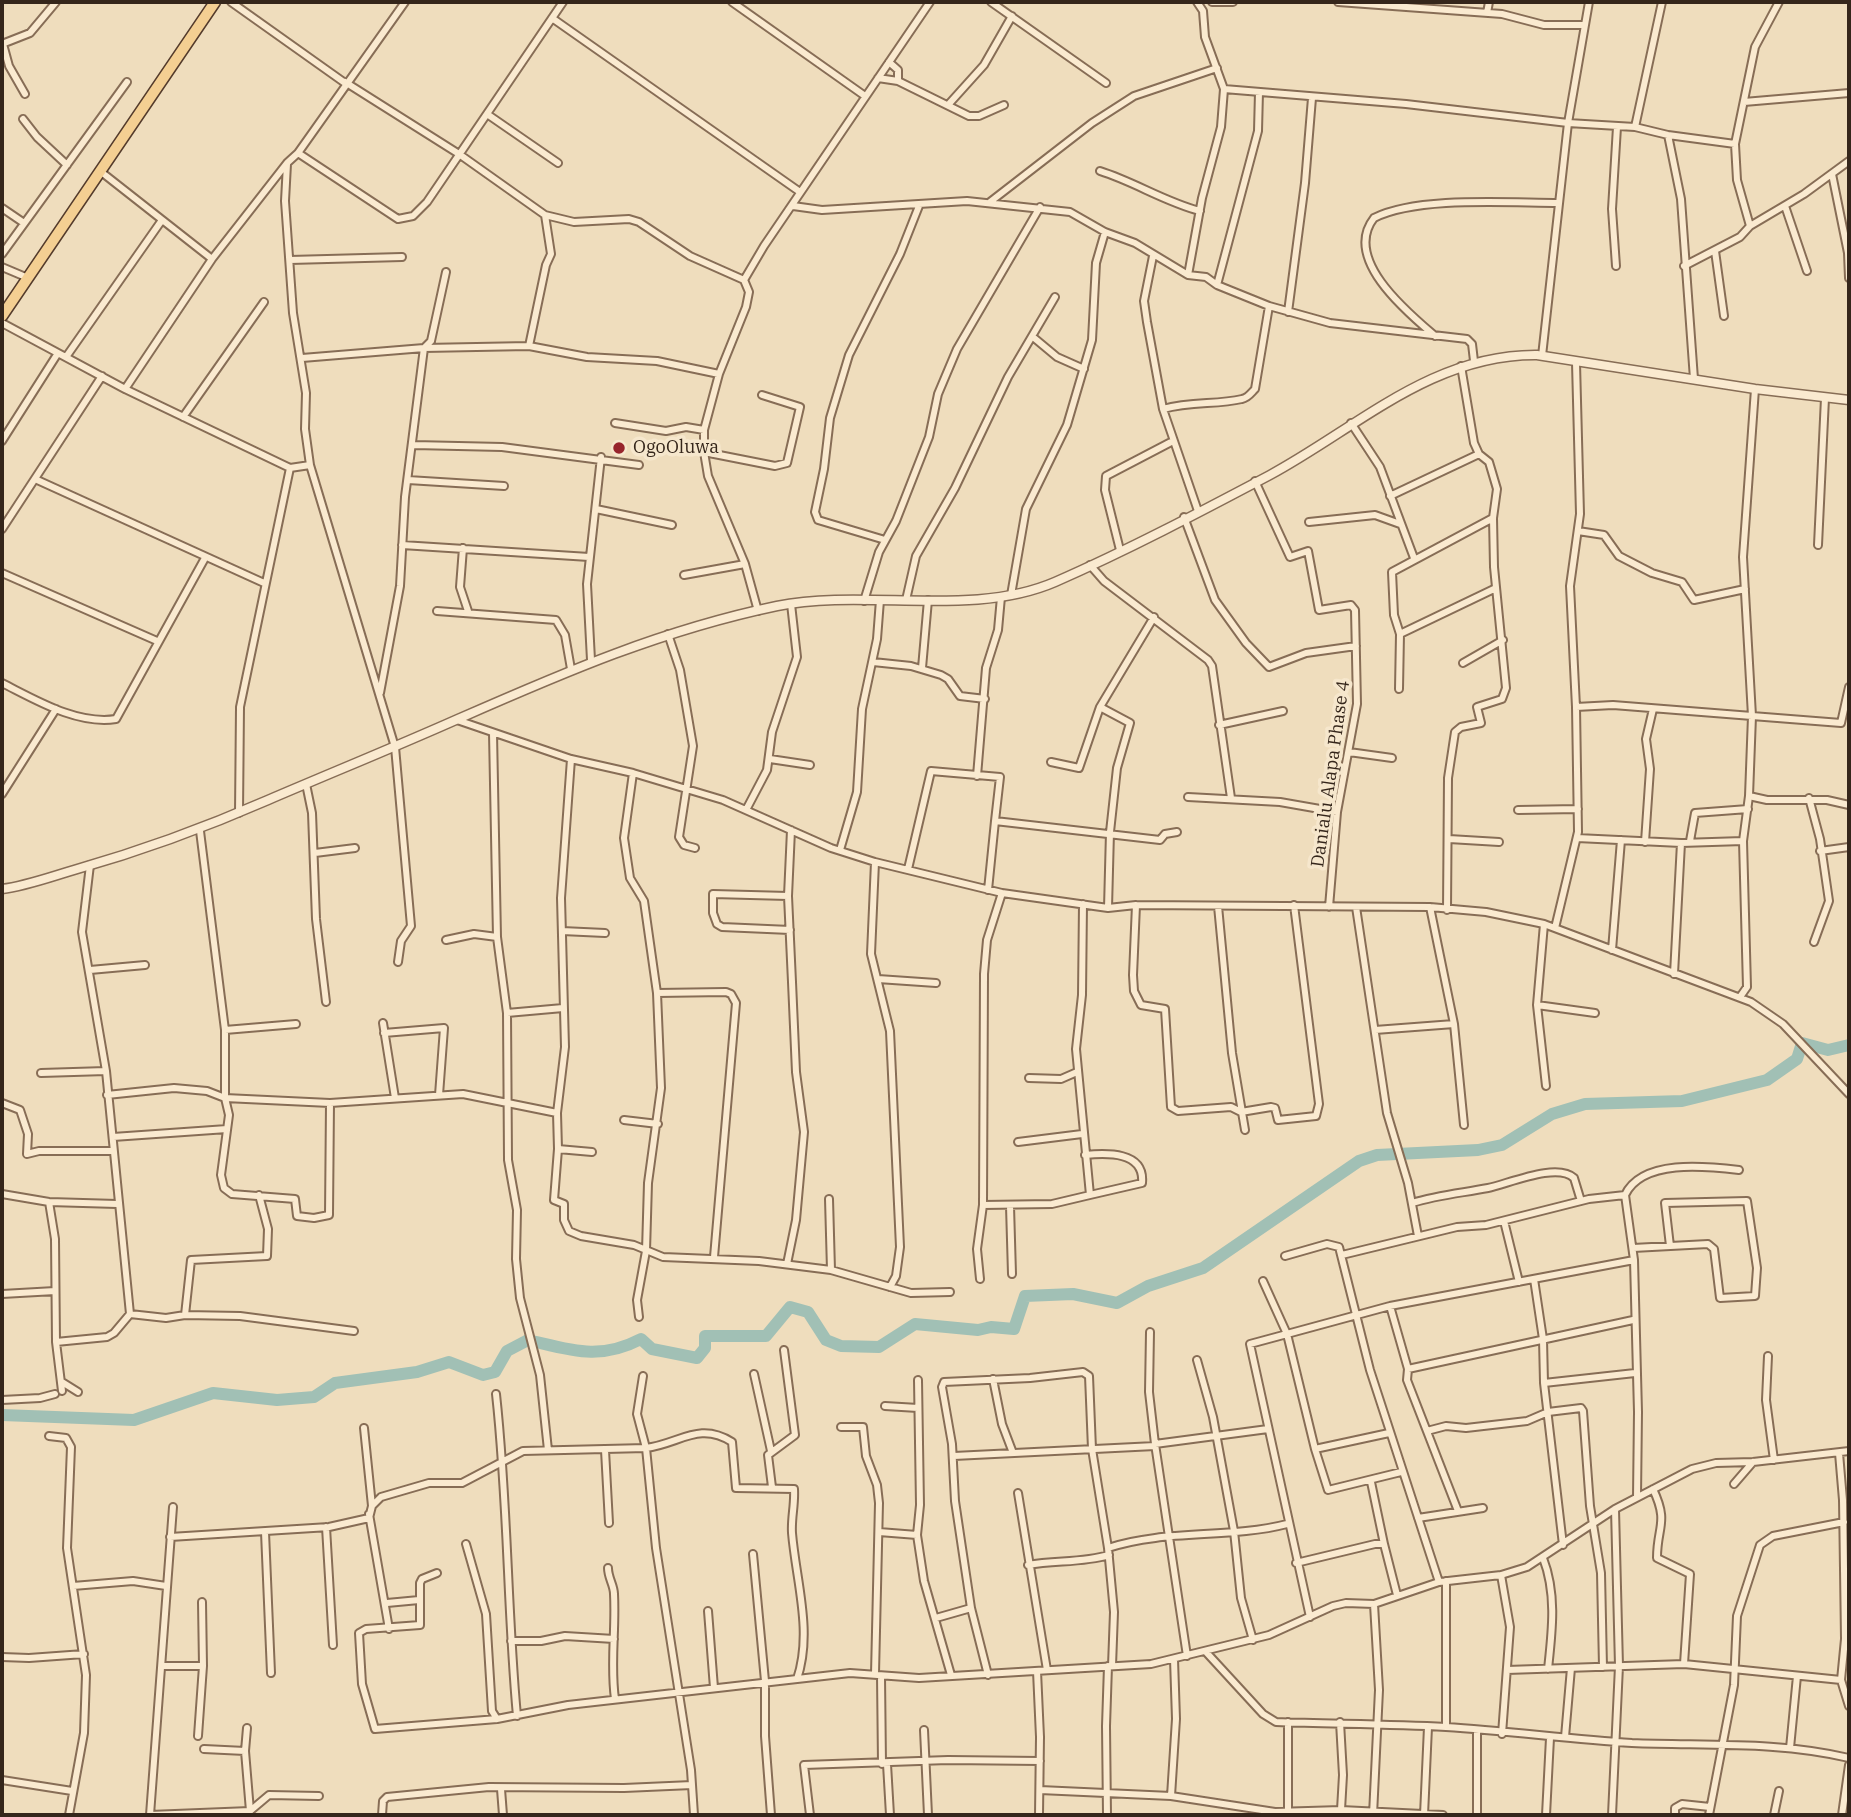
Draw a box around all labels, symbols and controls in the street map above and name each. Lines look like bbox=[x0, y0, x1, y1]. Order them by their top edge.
place label: OgoOluwa bbox=[633, 437, 719, 459]
marker: OgoOluwa bbox=[611, 440, 627, 456]
street label: Danialu Alapa Phase 4 bbox=[1307, 679, 1355, 869]

